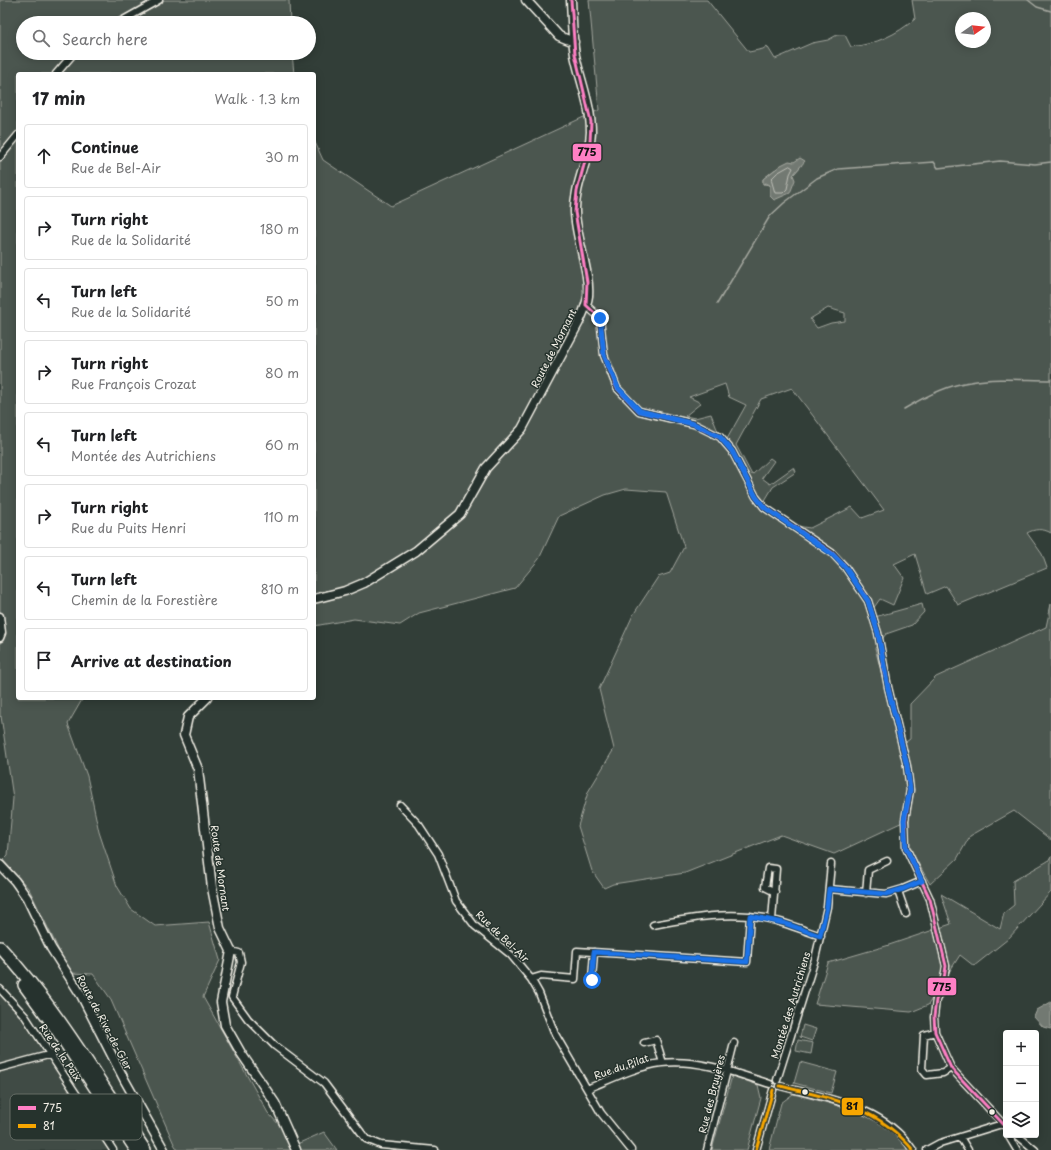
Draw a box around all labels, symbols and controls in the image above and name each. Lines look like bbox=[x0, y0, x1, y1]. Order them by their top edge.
north arrow bbox=[955, 12, 991, 48]
search box bbox=[16, 16, 316, 60]
icon: search bbox=[30, 27, 52, 49]
text: Search here bbox=[62, 27, 148, 50]
text: 17 min bbox=[32, 85, 86, 111]
text: Walk · 1.3 km bbox=[215, 89, 300, 108]
text: Continue bbox=[71, 135, 139, 158]
line badge: 775 bbox=[572, 143, 602, 162]
text: 775 bbox=[577, 143, 597, 160]
icon: ahead bbox=[33, 145, 55, 167]
text: 30 m bbox=[265, 147, 299, 166]
text: Rue de Bel-Air bbox=[71, 158, 161, 177]
text: Turn right bbox=[71, 207, 148, 230]
icon: right bbox=[33, 217, 55, 239]
text: 180 m bbox=[260, 219, 299, 238]
text: Rue de la Solidarité bbox=[71, 230, 191, 249]
text: Turn left bbox=[71, 279, 137, 302]
icon: left bbox=[33, 289, 55, 311]
text: 50 m bbox=[265, 291, 299, 310]
text: Rue de la Solidarité bbox=[71, 302, 191, 321]
street label: Route de Mornant bbox=[527, 306, 579, 390]
route end bbox=[591, 309, 609, 327]
text: Turn right bbox=[71, 351, 148, 374]
icon: right bbox=[33, 361, 55, 383]
text: 80 m bbox=[265, 363, 299, 382]
text: Rue François Crozat bbox=[71, 374, 196, 393]
text: Turn left bbox=[71, 423, 137, 446]
icon: left bbox=[33, 433, 55, 455]
text: 60 m bbox=[265, 435, 299, 454]
text: Montée des Autrichiens bbox=[71, 446, 216, 465]
text: Turn right bbox=[71, 495, 148, 518]
icon: right bbox=[33, 505, 55, 527]
text: 110 m bbox=[264, 507, 299, 526]
text: Rue du Puits Henri bbox=[71, 518, 186, 537]
text: Turn left bbox=[71, 567, 137, 590]
icon: left bbox=[33, 577, 55, 599]
text: 810 m bbox=[261, 579, 299, 598]
text: Chemin de la Forestière bbox=[71, 590, 218, 609]
icon: arrive bbox=[33, 649, 55, 671]
text: Arrive at destination bbox=[71, 649, 232, 672]
street label: Route de Mornant bbox=[208, 824, 234, 912]
street label: Rue de Bel-Air bbox=[473, 907, 533, 966]
street label: Montée des Autrichiens bbox=[767, 949, 814, 1060]
route start bbox=[583, 971, 601, 989]
street label: Route de Rive-de-Gier bbox=[74, 972, 137, 1073]
line badge: 775 bbox=[927, 977, 957, 996]
text: 775 bbox=[932, 978, 952, 995]
street label: Rue de la Paix bbox=[36, 1020, 86, 1084]
map controls bbox=[1003, 1030, 1039, 1138]
button: + bbox=[1003, 1030, 1039, 1066]
street label: Rue du Pilat bbox=[592, 1050, 650, 1082]
street label: Rue des Bruyères bbox=[694, 1053, 729, 1135]
button: − bbox=[1003, 1066, 1039, 1102]
unlabelled marker bbox=[800, 1087, 810, 1097]
legend bbox=[10, 1094, 142, 1140]
line badge: 81 bbox=[841, 1097, 864, 1116]
text: 81 bbox=[846, 1097, 858, 1114]
text: 775 bbox=[43, 1099, 62, 1116]
button: layers bbox=[1003, 1102, 1039, 1138]
unlabelled marker bbox=[987, 1107, 997, 1117]
text: 81 bbox=[43, 1117, 55, 1134]

